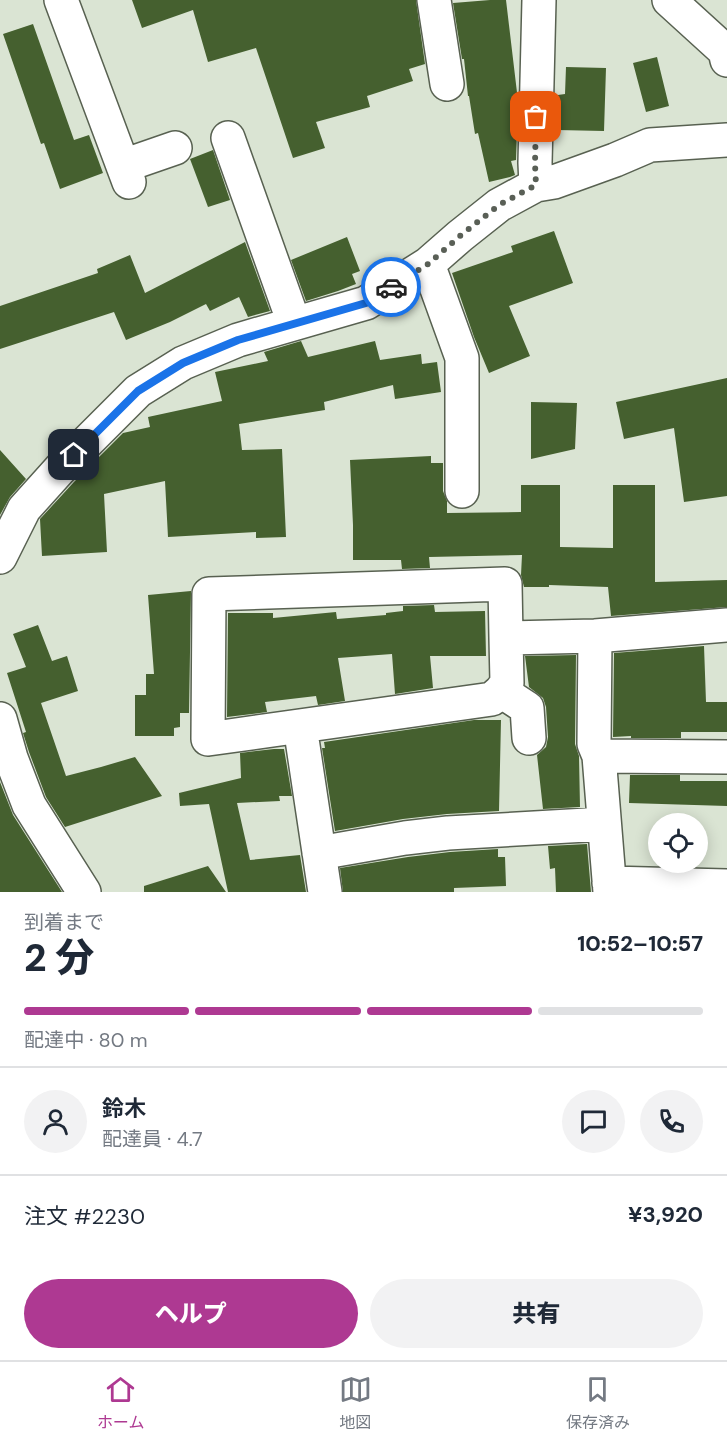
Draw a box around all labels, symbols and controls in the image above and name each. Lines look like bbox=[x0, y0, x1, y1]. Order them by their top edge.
pin bbox=[510, 91, 561, 142]
icon: bag bbox=[519, 100, 552, 133]
courier bbox=[361, 257, 421, 317]
icon: car bbox=[375, 271, 408, 304]
pin bbox=[48, 429, 99, 480]
icon: home bbox=[57, 438, 90, 471]
map controls bbox=[648, 813, 708, 873]
button: locate bbox=[648, 813, 708, 873]
text: 到着まで bbox=[24, 909, 104, 935]
text: 10:52–10:57 bbox=[577, 929, 703, 958]
text: 2 分 bbox=[24, 932, 95, 983]
text: 配達中 · 80 m bbox=[24, 1027, 148, 1053]
button: person bbox=[24, 1090, 87, 1153]
button: chat bbox=[562, 1090, 625, 1153]
button: phone bbox=[640, 1090, 703, 1153]
text: 鈴木 bbox=[102, 1094, 146, 1123]
text: 配達員 · 4.7 bbox=[102, 1126, 203, 1152]
text: ¥3,920 bbox=[628, 1200, 703, 1229]
text: 注文 #2230 bbox=[24, 1202, 145, 1231]
button: ヘルプ bbox=[24, 1279, 358, 1348]
button: 共有 bbox=[370, 1279, 703, 1348]
tab: ホーム bbox=[97, 1373, 145, 1433]
tab: 地図 bbox=[339, 1373, 372, 1433]
tab: 保存済み bbox=[566, 1373, 630, 1433]

